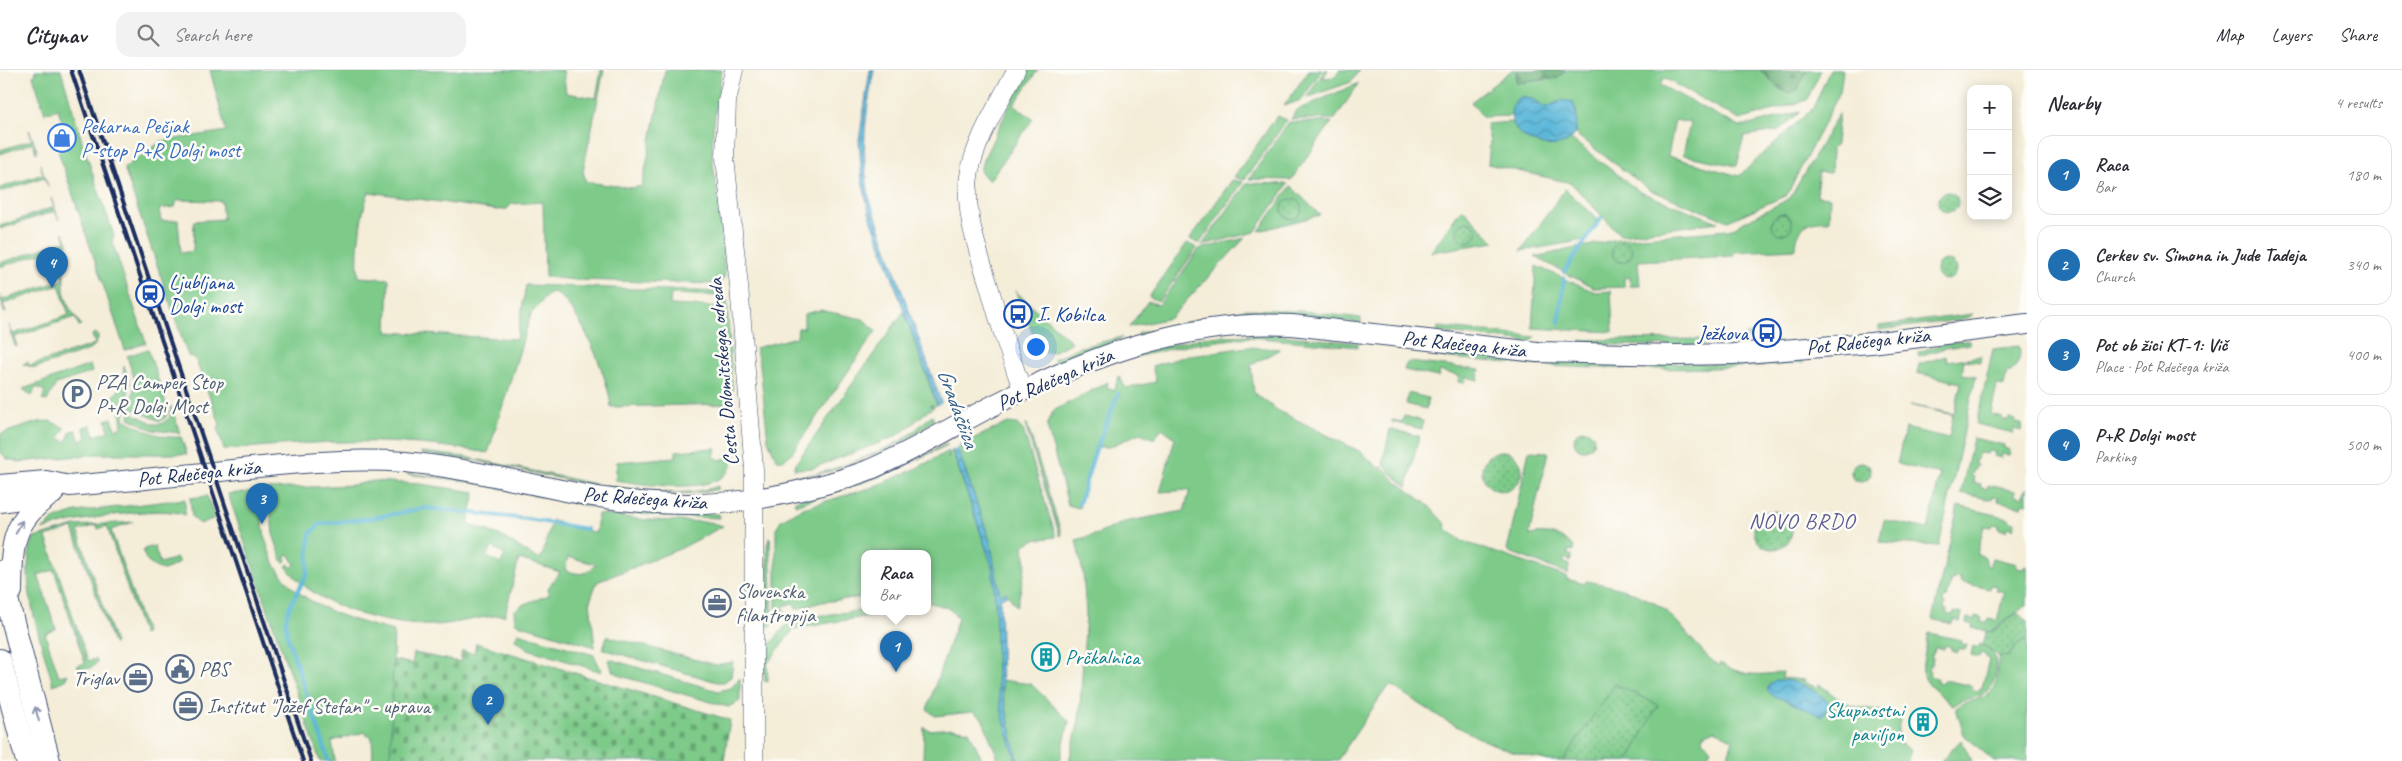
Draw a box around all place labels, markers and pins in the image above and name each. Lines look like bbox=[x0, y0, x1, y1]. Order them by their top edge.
place label: Pekarna Pečjak P-stop P+R Dolgi most bbox=[81, 113, 243, 163]
shop icon: Pekarna Pečjak P-stop P+R Dolgi most bbox=[47, 123, 77, 153]
pin: 4 bbox=[36, 247, 68, 288]
place label: Ljubljana Dolgi most bbox=[169, 269, 244, 319]
station icon: Ljubljana Dolgi most bbox=[135, 279, 165, 309]
bus stop icon: I. Kobilca bbox=[1003, 299, 1033, 329]
place label: I. Kobilca bbox=[1037, 301, 1107, 327]
bus stop icon: Ježkova bbox=[1752, 318, 1782, 348]
place label: Ježkova bbox=[1697, 320, 1750, 346]
place label: PZA Camper Stop P+R Dolgi Most bbox=[96, 369, 224, 419]
parking icon: PZA Camper Stop P+R Dolgi Most bbox=[62, 379, 92, 409]
pin: 3 bbox=[246, 483, 278, 524]
place label: Slovenska filantropija bbox=[736, 578, 817, 628]
office icon: Slovenska filantropija bbox=[702, 588, 732, 618]
pin: 1 bbox=[880, 631, 912, 672]
building icon: Prčkalnica bbox=[1031, 642, 1061, 672]
place label: Prčkalnica bbox=[1065, 644, 1142, 670]
public building icon: PBS bbox=[165, 654, 195, 684]
place label: PBS bbox=[199, 656, 232, 682]
office icon: Triglav bbox=[123, 663, 153, 693]
place label: Triglav bbox=[73, 665, 121, 691]
pin: 2 bbox=[472, 684, 504, 725]
office icon: Institut "Jožef Stefan" - uprava bbox=[173, 691, 203, 721]
place label: Institut "Jožef Stefan" - uprava bbox=[207, 693, 432, 719]
place label: Skupnostni paviljon bbox=[1826, 697, 1907, 747]
building icon: Skupnostni paviljon bbox=[1908, 707, 1938, 737]

